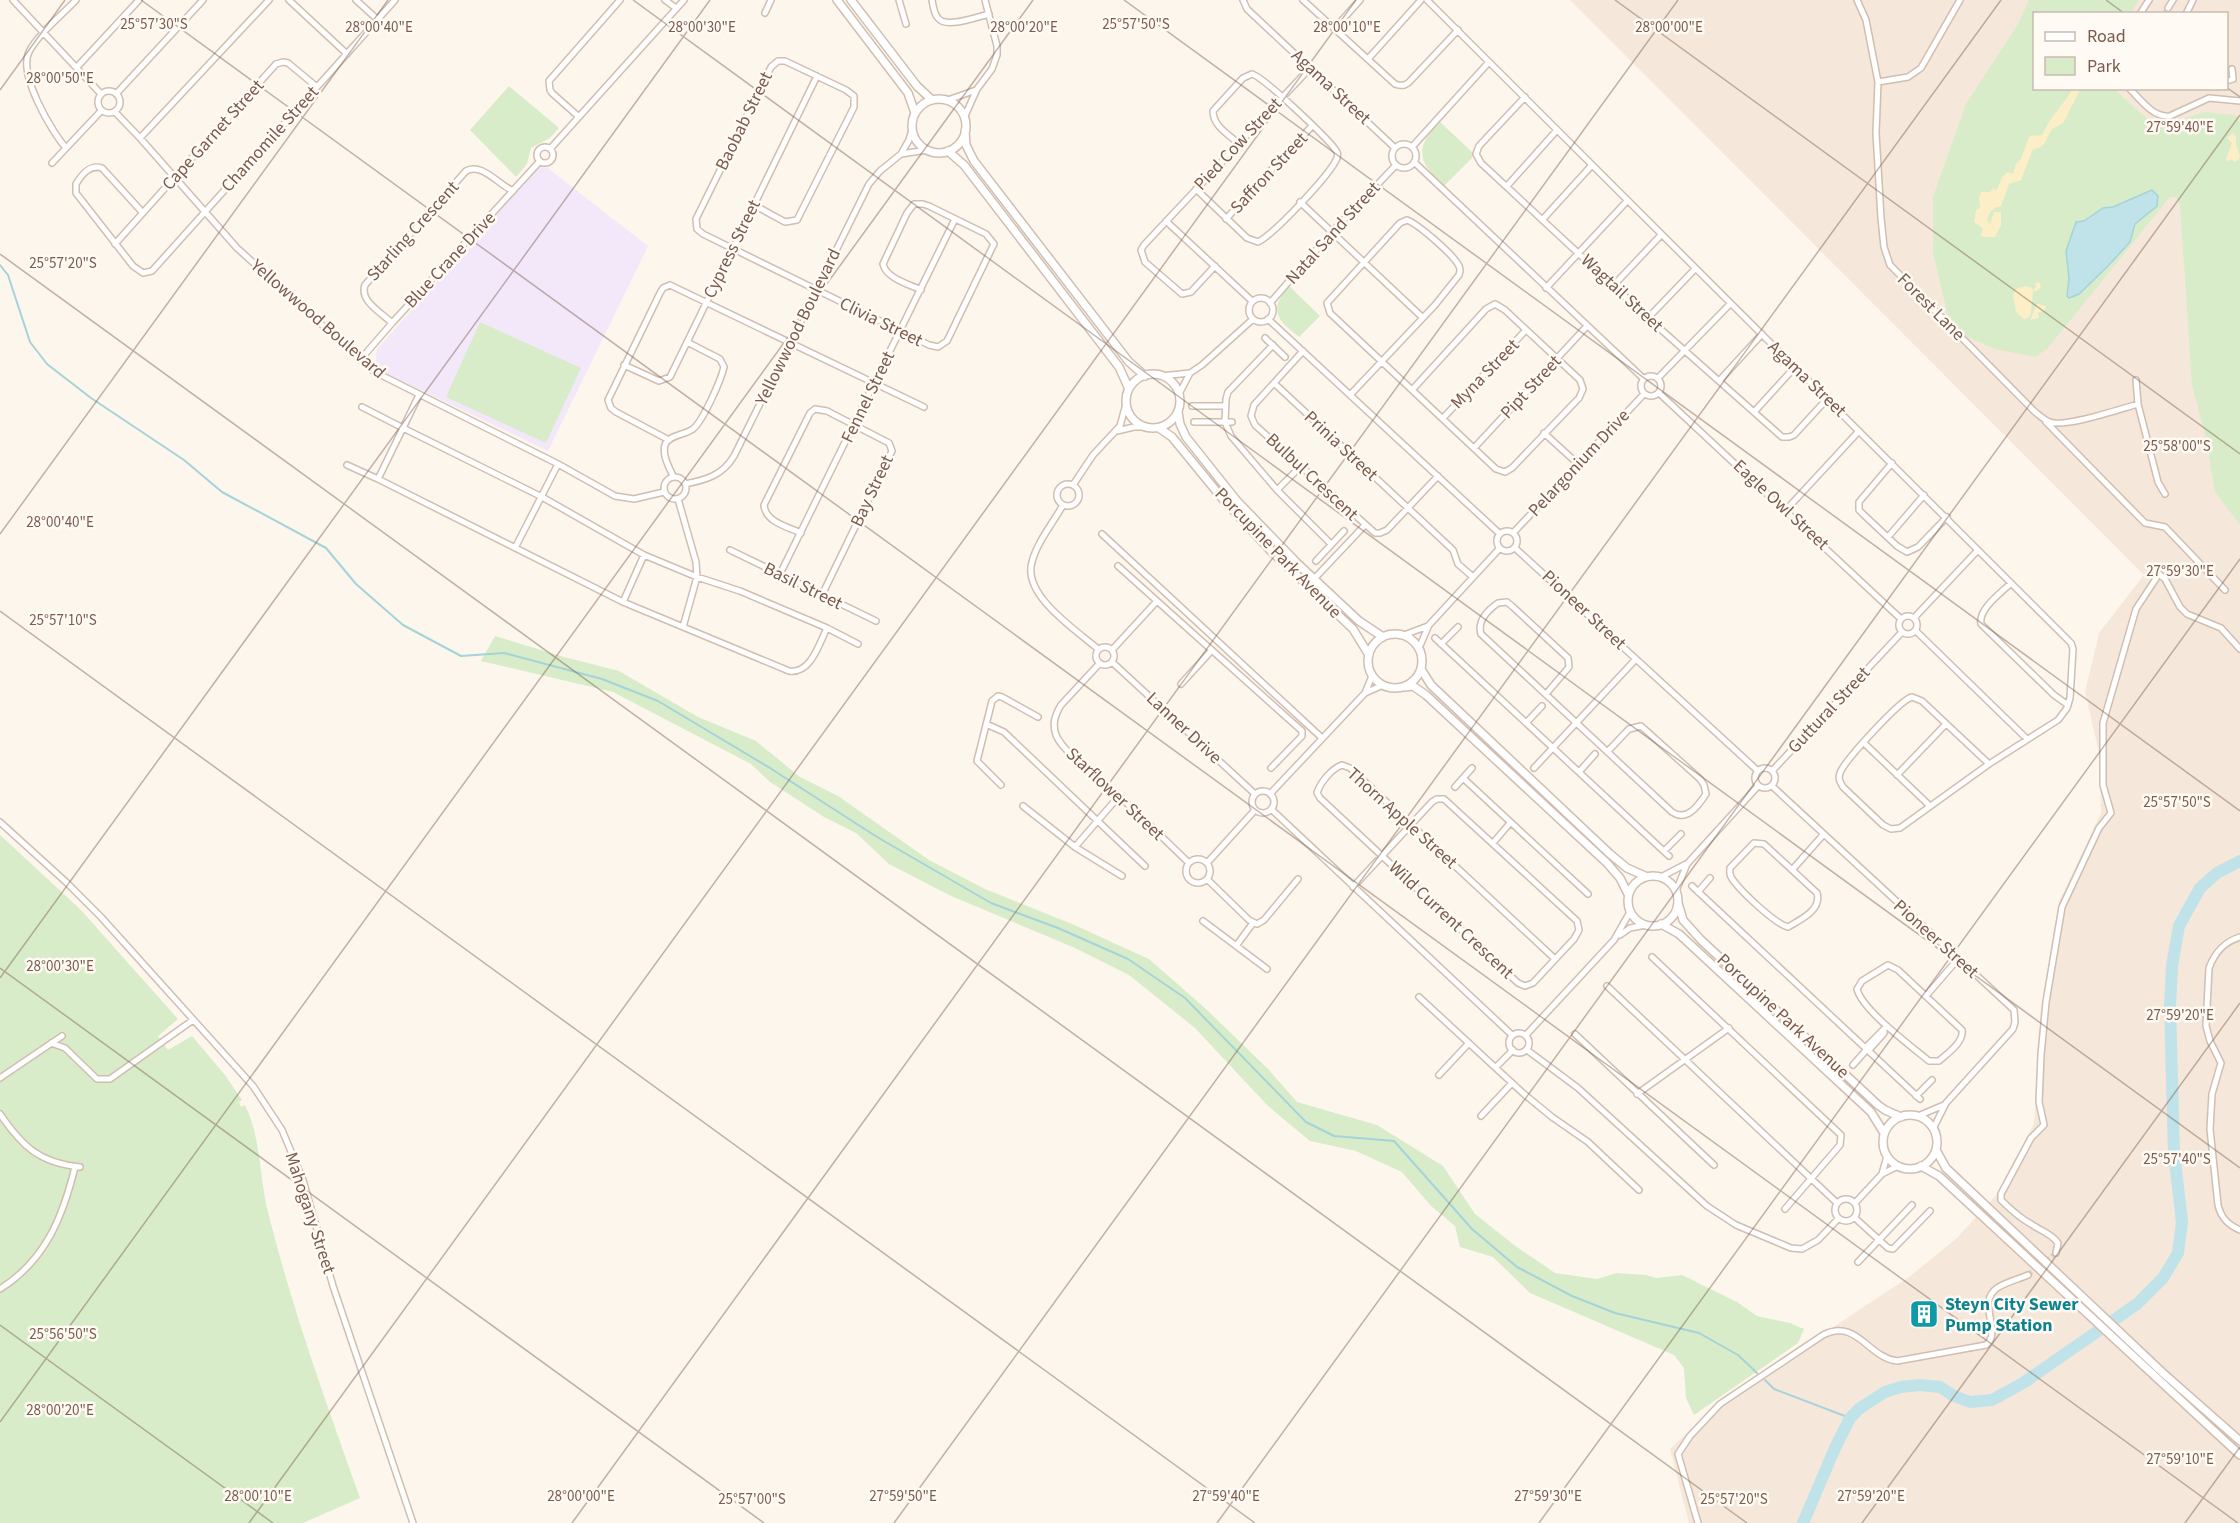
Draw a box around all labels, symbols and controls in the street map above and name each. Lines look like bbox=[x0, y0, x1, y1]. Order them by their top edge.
legend bbox=[2033, 12, 2228, 90]
text: 25°57'30"S bbox=[120, 14, 188, 35]
text: 25°57'50"S bbox=[1102, 14, 1170, 35]
text: 28°00'40"E bbox=[345, 17, 413, 38]
text: 28°00'30"E bbox=[668, 17, 736, 38]
text: 28°00'20"E bbox=[990, 17, 1058, 38]
text: 28°00'10"E bbox=[1313, 17, 1381, 38]
text: 28°00'00"E bbox=[1635, 17, 1703, 38]
text: Road bbox=[2087, 24, 2126, 49]
street label: Agama Street bbox=[1286, 44, 1376, 130]
text: Park bbox=[2087, 54, 2121, 79]
text: 28°00'50"E bbox=[26, 68, 94, 89]
street label: Baobab Street bbox=[709, 68, 779, 174]
street label: Cape Garnet Street bbox=[156, 74, 270, 196]
street label: Chamomile Street bbox=[215, 80, 325, 198]
street label: Pied Cow Street bbox=[1188, 92, 1288, 196]
text: 27°59'40"E bbox=[2146, 117, 2214, 138]
street label: Saffron Street bbox=[1225, 127, 1313, 219]
street label: Starling Crescent bbox=[361, 175, 465, 287]
street label: Natal Sand Street bbox=[1280, 176, 1386, 290]
street label: Cypress Street bbox=[697, 195, 767, 303]
street label: Blue Crane Drive bbox=[399, 206, 501, 314]
street label: Yellowwood Boulevard bbox=[749, 244, 847, 410]
street label: Wagtail Street bbox=[1575, 248, 1669, 338]
text: 25°57'20"S bbox=[29, 253, 97, 274]
street label: Yellowwood Boulevard bbox=[244, 253, 391, 385]
street label: Forest Lane bbox=[1891, 267, 1971, 347]
street label: Clivia Street bbox=[835, 291, 927, 353]
street label: Myna Street bbox=[1445, 333, 1525, 415]
street label: Agama Street bbox=[1762, 335, 1852, 423]
street label: Fennel Street bbox=[835, 347, 901, 447]
street label: Pipt Street bbox=[1495, 350, 1567, 424]
street label: Pelargonium Drive bbox=[1523, 404, 1635, 522]
street label: Prinia Street bbox=[1299, 405, 1383, 487]
street label: Bulbul Crescent bbox=[1260, 427, 1364, 527]
text: 25°58'00"S bbox=[2143, 436, 2211, 457]
street label: Bay Street bbox=[844, 451, 900, 531]
street label: Eagle Owl Street bbox=[1728, 454, 1834, 556]
street label: Porcupine Park Avenue bbox=[1209, 482, 1347, 624]
text: 28°00'40"E bbox=[26, 512, 94, 533]
street label: Basil Street bbox=[759, 556, 847, 616]
text: 27°59'30"E bbox=[2146, 561, 2214, 582]
street label: Pioneer Street bbox=[1536, 564, 1632, 656]
text: 25°57'10"S bbox=[29, 610, 97, 631]
street label: Guttural Street bbox=[1782, 661, 1876, 759]
street label: Lanner Drive bbox=[1141, 686, 1227, 770]
street label: Starflower Street bbox=[1060, 742, 1170, 846]
street label: Thorn Apple Street bbox=[1341, 762, 1463, 874]
text: 25°57'50"S bbox=[2143, 792, 2211, 813]
street label: Wild Current Crescent bbox=[1383, 855, 1519, 985]
street label: Pioneer Street bbox=[1888, 894, 1984, 984]
street label: Porcupine Park Avenue bbox=[1711, 948, 1855, 1084]
text: 28°00'30"E bbox=[26, 956, 94, 977]
text: 27°59'20"E bbox=[2146, 1005, 2214, 1026]
street label: Mahogany Street bbox=[279, 1149, 341, 1277]
text: 25°57'40"S bbox=[2143, 1149, 2211, 1170]
place label: Steyn City Sewer Pump Station bbox=[1945, 1292, 2079, 1338]
building icon: Steyn City Sewer Pump Station bbox=[1908, 1298, 1940, 1330]
text: 25°56'50"S bbox=[29, 1324, 97, 1345]
text: 28°00'20"E bbox=[26, 1400, 94, 1421]
text: 27°59'10"E bbox=[2146, 1449, 2214, 1470]
text: 28°00'10"E bbox=[224, 1486, 292, 1507]
text: 28°00'00"E bbox=[547, 1486, 615, 1507]
text: 27°59'50"E bbox=[869, 1486, 937, 1507]
text: 27°59'40"E bbox=[1192, 1486, 1260, 1507]
text: 27°59'30"E bbox=[1514, 1486, 1582, 1507]
text: 27°59'20"E bbox=[1837, 1486, 1905, 1507]
text: 25°57'00"S bbox=[718, 1489, 786, 1510]
text: 25°57'20"S bbox=[1700, 1489, 1768, 1510]

